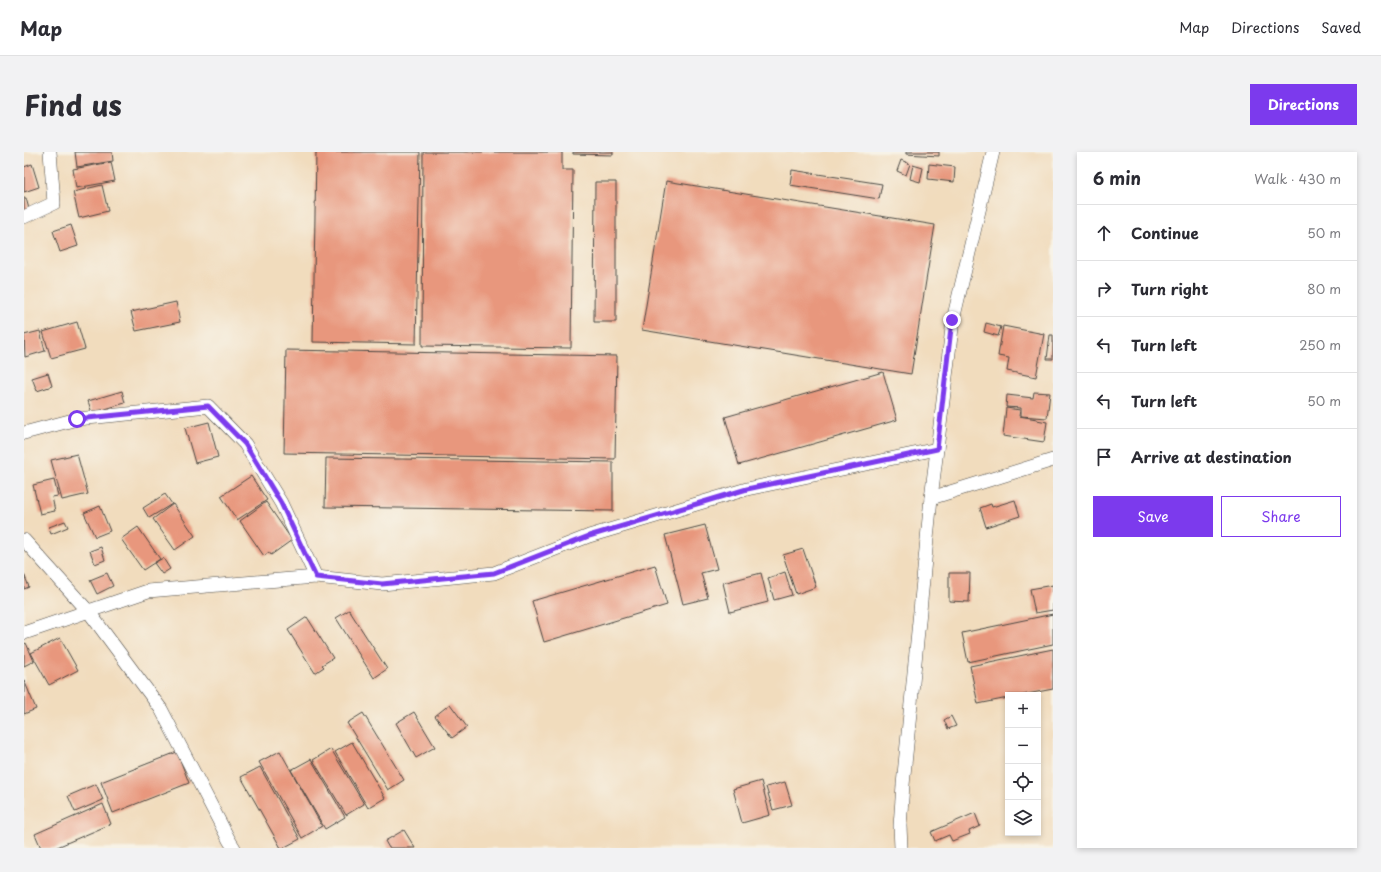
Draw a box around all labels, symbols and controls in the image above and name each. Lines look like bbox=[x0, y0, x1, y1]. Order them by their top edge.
text: Map bbox=[20, 14, 62, 42]
text: Map bbox=[1179, 17, 1209, 38]
text: Directions bbox=[1231, 17, 1299, 38]
text: Saved bbox=[1321, 17, 1361, 38]
text: Find us bbox=[24, 83, 122, 126]
button: Directions bbox=[1250, 84, 1357, 125]
text: 6 min bbox=[1093, 165, 1141, 191]
text: Walk · 430 m bbox=[1254, 169, 1341, 188]
text: Continue bbox=[1131, 221, 1199, 244]
icon: ahead bbox=[1093, 222, 1115, 244]
text: 50 m bbox=[1307, 223, 1341, 242]
text: Turn right bbox=[1131, 277, 1208, 300]
icon: right bbox=[1093, 278, 1115, 300]
text: 80 m bbox=[1307, 279, 1341, 298]
route end bbox=[943, 311, 961, 329]
text: Turn left bbox=[1131, 333, 1197, 356]
icon: left bbox=[1093, 334, 1115, 356]
text: 250 m bbox=[1299, 335, 1341, 354]
text: Turn left bbox=[1131, 389, 1197, 412]
icon: left bbox=[1093, 390, 1115, 412]
text: 50 m bbox=[1307, 391, 1341, 410]
route start bbox=[68, 410, 86, 428]
text: Arrive at destination bbox=[1131, 445, 1292, 468]
icon: arrive bbox=[1093, 446, 1115, 468]
button: Save bbox=[1093, 496, 1213, 537]
button: Share bbox=[1221, 496, 1341, 537]
map controls bbox=[1005, 692, 1041, 836]
button: + bbox=[1005, 692, 1041, 728]
button: − bbox=[1005, 728, 1041, 764]
button: locate bbox=[1005, 764, 1041, 800]
button: layers bbox=[1005, 800, 1041, 836]

